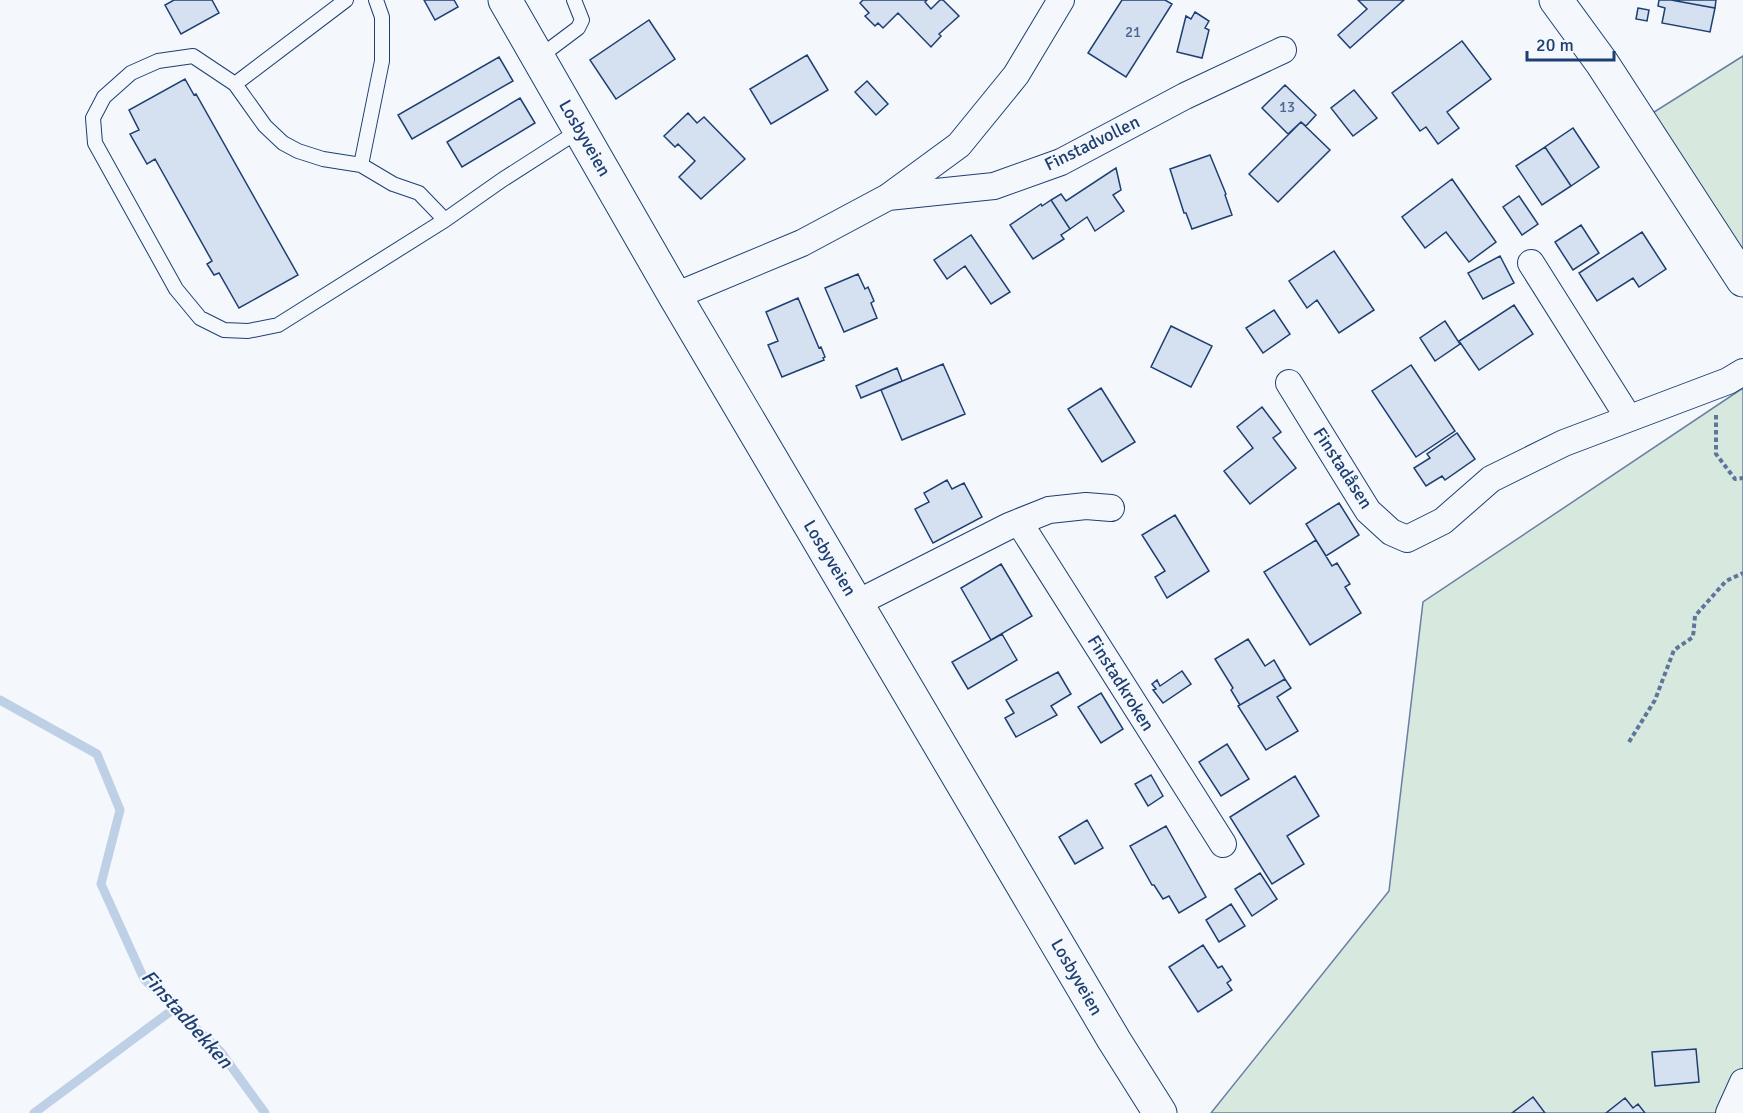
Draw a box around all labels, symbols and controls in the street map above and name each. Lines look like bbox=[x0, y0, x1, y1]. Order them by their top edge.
house number: 21 bbox=[1125, 23, 1141, 41]
scale bar bbox=[1527, 24, 1614, 62]
text: 20 m bbox=[1536, 34, 1574, 56]
street label: Losbyveien bbox=[554, 96, 616, 180]
house number: 13 bbox=[1279, 98, 1295, 116]
street label: Finstadvollen bbox=[1041, 110, 1143, 176]
street label: Finstadåsen bbox=[1309, 423, 1377, 513]
street label: Losbyveien bbox=[799, 516, 861, 600]
street label: Finstadkroken bbox=[1083, 631, 1159, 735]
street label: Losbyveien bbox=[1046, 935, 1108, 1019]
water label: Finstadbekken bbox=[136, 964, 239, 1074]

